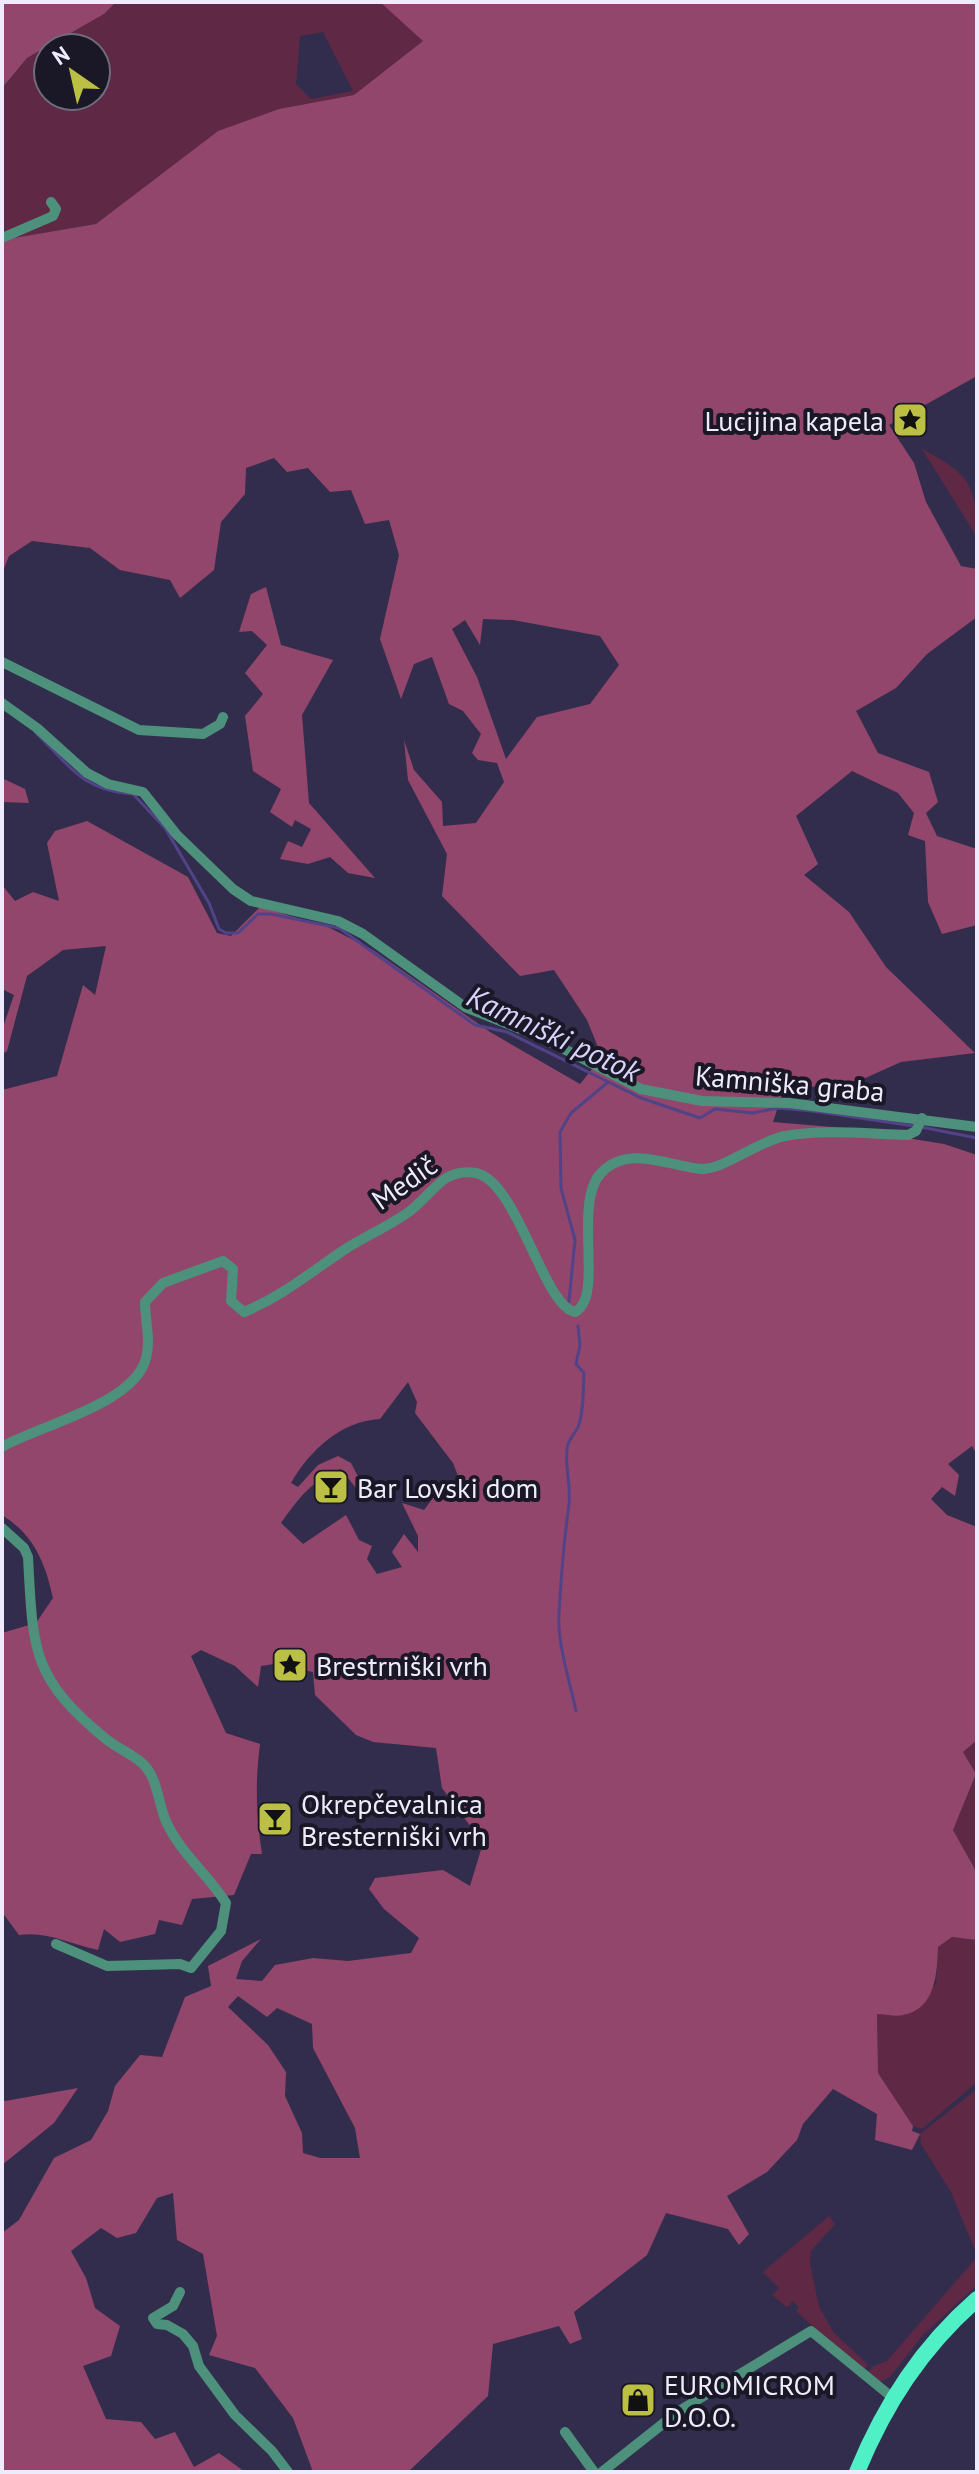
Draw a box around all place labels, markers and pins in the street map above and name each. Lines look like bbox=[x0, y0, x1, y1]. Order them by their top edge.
place icon: Lucijina kapela bbox=[891, 401, 929, 439]
place label: Lucijina kapela bbox=[704, 402, 884, 439]
bar icon: Bar Lovski dom bbox=[312, 1468, 350, 1506]
place label: Bar Lovski dom bbox=[357, 1469, 538, 1506]
place icon: Brestrniški vrh bbox=[271, 1646, 309, 1684]
place label: Brestrniški vrh bbox=[316, 1647, 488, 1684]
place label: Okrepčevalnica Bresterniški vrh bbox=[301, 1785, 487, 1854]
bar icon: Okrepčevalnica Bresterniški vrh bbox=[256, 1800, 294, 1838]
place label: EUROMICROM D.O.O. bbox=[664, 2366, 835, 2435]
shop icon: EUROMICROM D.O.O. bbox=[619, 2381, 657, 2419]

